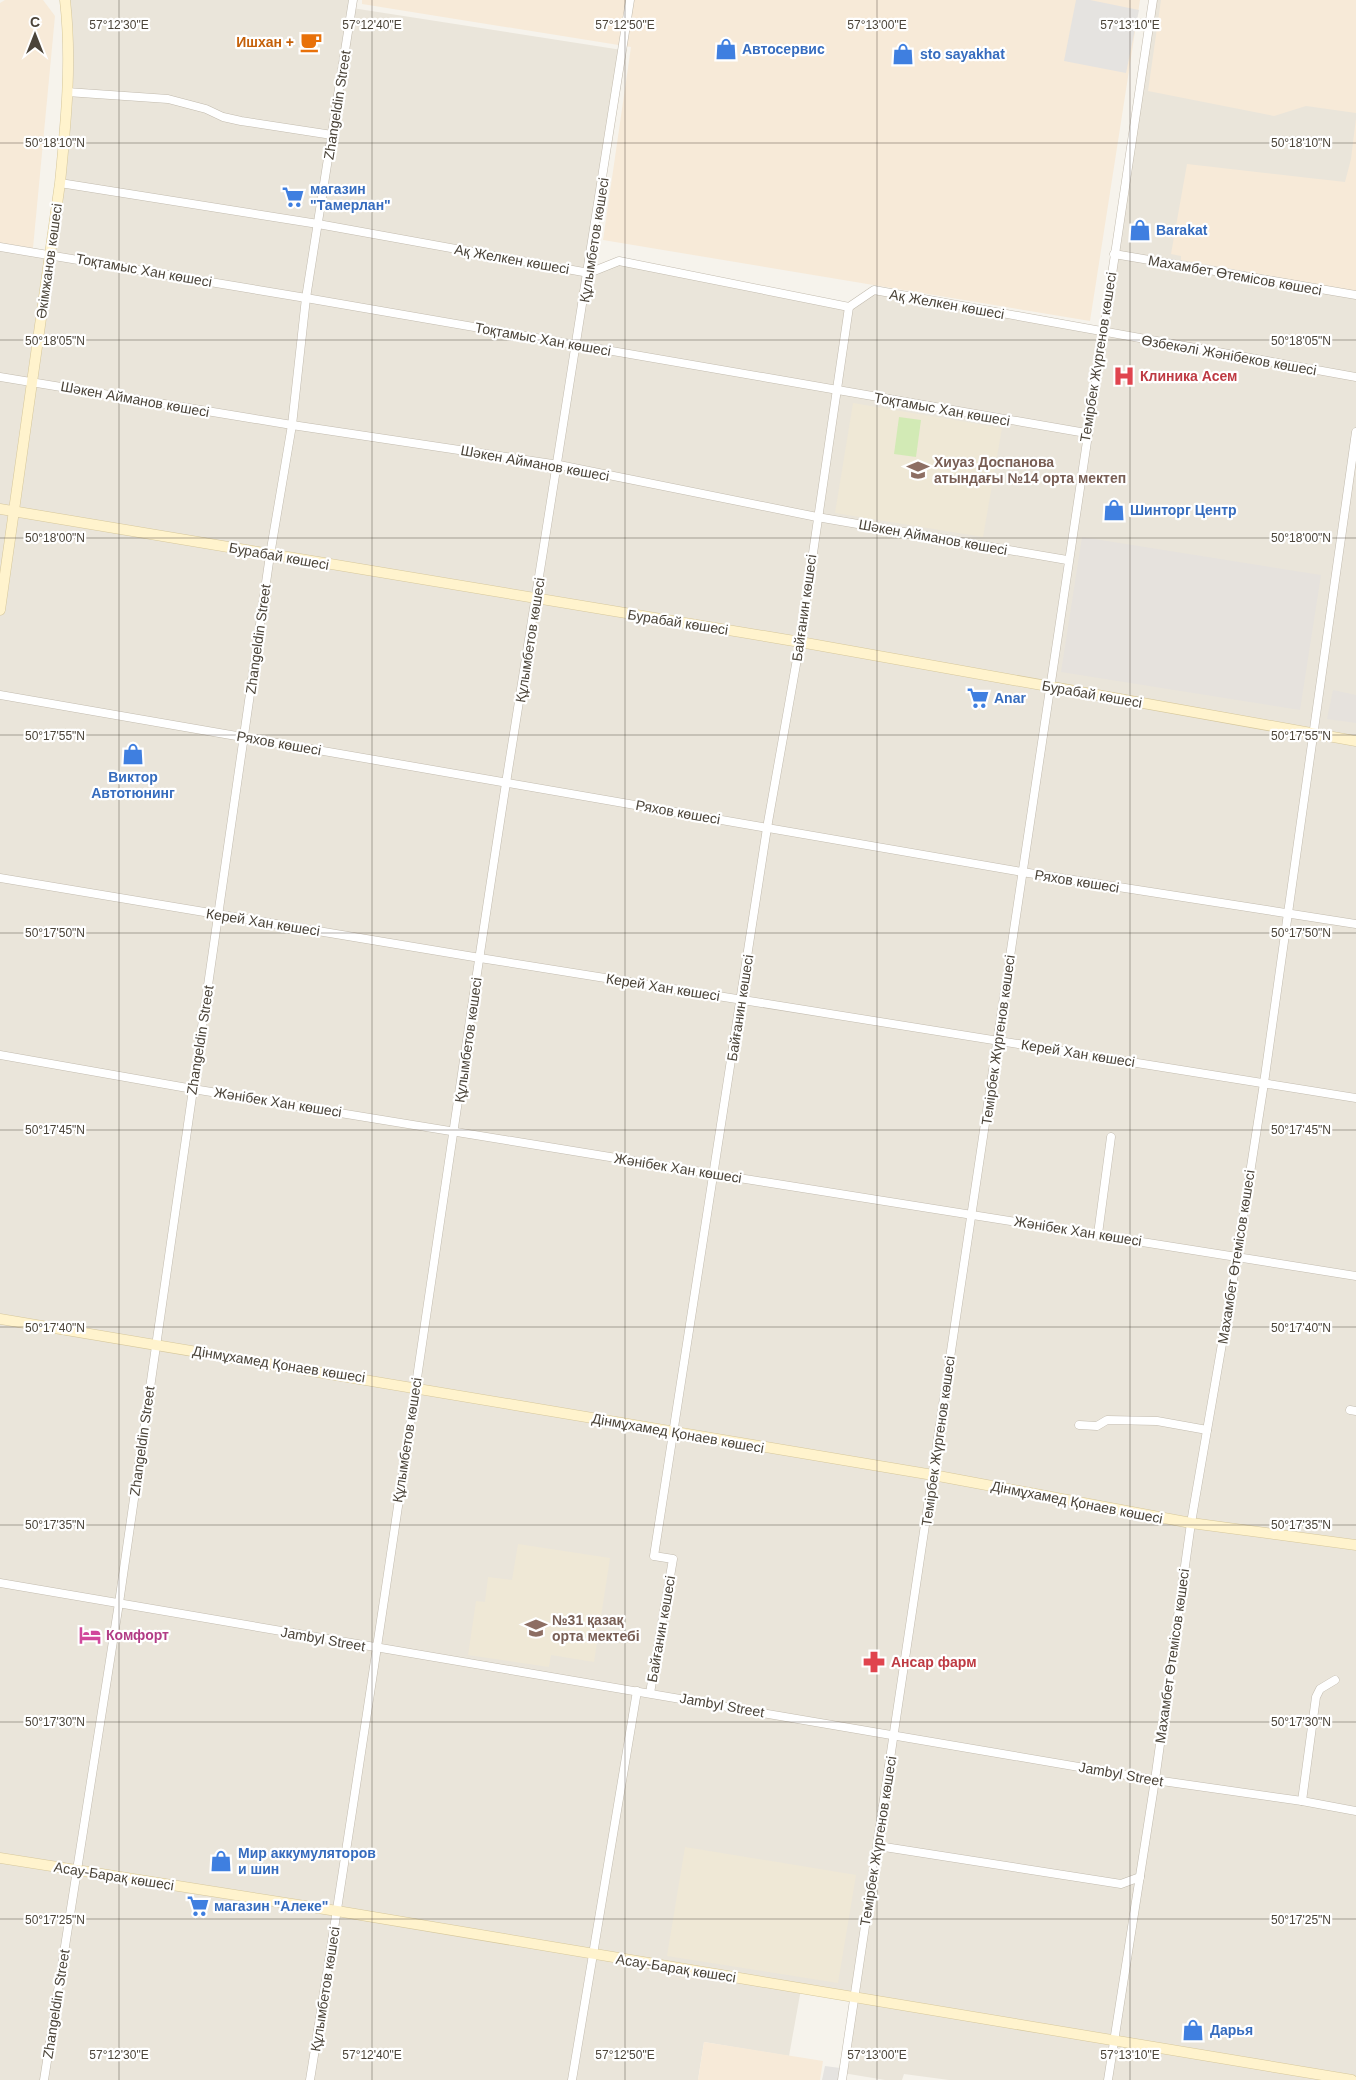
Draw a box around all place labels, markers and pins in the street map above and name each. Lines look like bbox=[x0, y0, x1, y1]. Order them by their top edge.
cafe icon: Ишхан + bbox=[298, 29, 324, 55]
place label: Ишхан + bbox=[236, 34, 294, 50]
shop icon: Автосервис bbox=[713, 36, 739, 62]
place label: Автосервис bbox=[742, 41, 825, 57]
shop icon: sto sayakhat bbox=[890, 41, 916, 67]
place label: sto sayakhat bbox=[920, 46, 1005, 62]
place label: магазин "Тамерлан" bbox=[310, 181, 391, 213]
supermarket icon: магазин "Тамерлан" bbox=[280, 184, 306, 210]
shop icon: Barakat bbox=[1127, 217, 1153, 243]
place label: Barakat bbox=[1156, 222, 1208, 238]
hospital icon: Клиника Асем bbox=[1111, 363, 1137, 389]
place label: Клиника Асем bbox=[1140, 368, 1237, 384]
place label: Хиуаз Доспанова атындағы №14 орта мектеп bbox=[934, 454, 1126, 486]
school or university icon: Хиуаз Доспанова атындағы №14 орта мектеп bbox=[905, 457, 931, 483]
shop icon: Шинторг Центр bbox=[1101, 497, 1127, 523]
place label: Шинторг Центр bbox=[1130, 502, 1237, 518]
supermarket icon: Anar bbox=[965, 685, 991, 711]
place label: Anar bbox=[994, 690, 1026, 706]
shop icon: Виктор Автотюнинг bbox=[120, 741, 146, 767]
place label: Виктор Автотюнинг bbox=[91, 769, 175, 801]
place label: №31 қазақ орта мектебі bbox=[552, 1612, 640, 1644]
school or university icon: №31 қазақ орта мектебі bbox=[523, 1615, 549, 1641]
hotel icon: Комфорт bbox=[77, 1622, 103, 1648]
place label: Комфорт bbox=[106, 1627, 169, 1643]
pharmacy icon: Ансар фарм bbox=[861, 1649, 887, 1675]
place label: Ансар фарм bbox=[891, 1654, 977, 1670]
place label: Мир аккумуляторов и шин bbox=[238, 1845, 376, 1877]
shop icon: Мир аккумуляторов и шин bbox=[208, 1848, 234, 1874]
supermarket icon: магазин "Алеке" bbox=[185, 1893, 211, 1919]
place label: магазин "Алеке" bbox=[214, 1898, 328, 1914]
shop icon: Дарья bbox=[1180, 2017, 1206, 2043]
place label: Дарья bbox=[1210, 2022, 1253, 2038]

